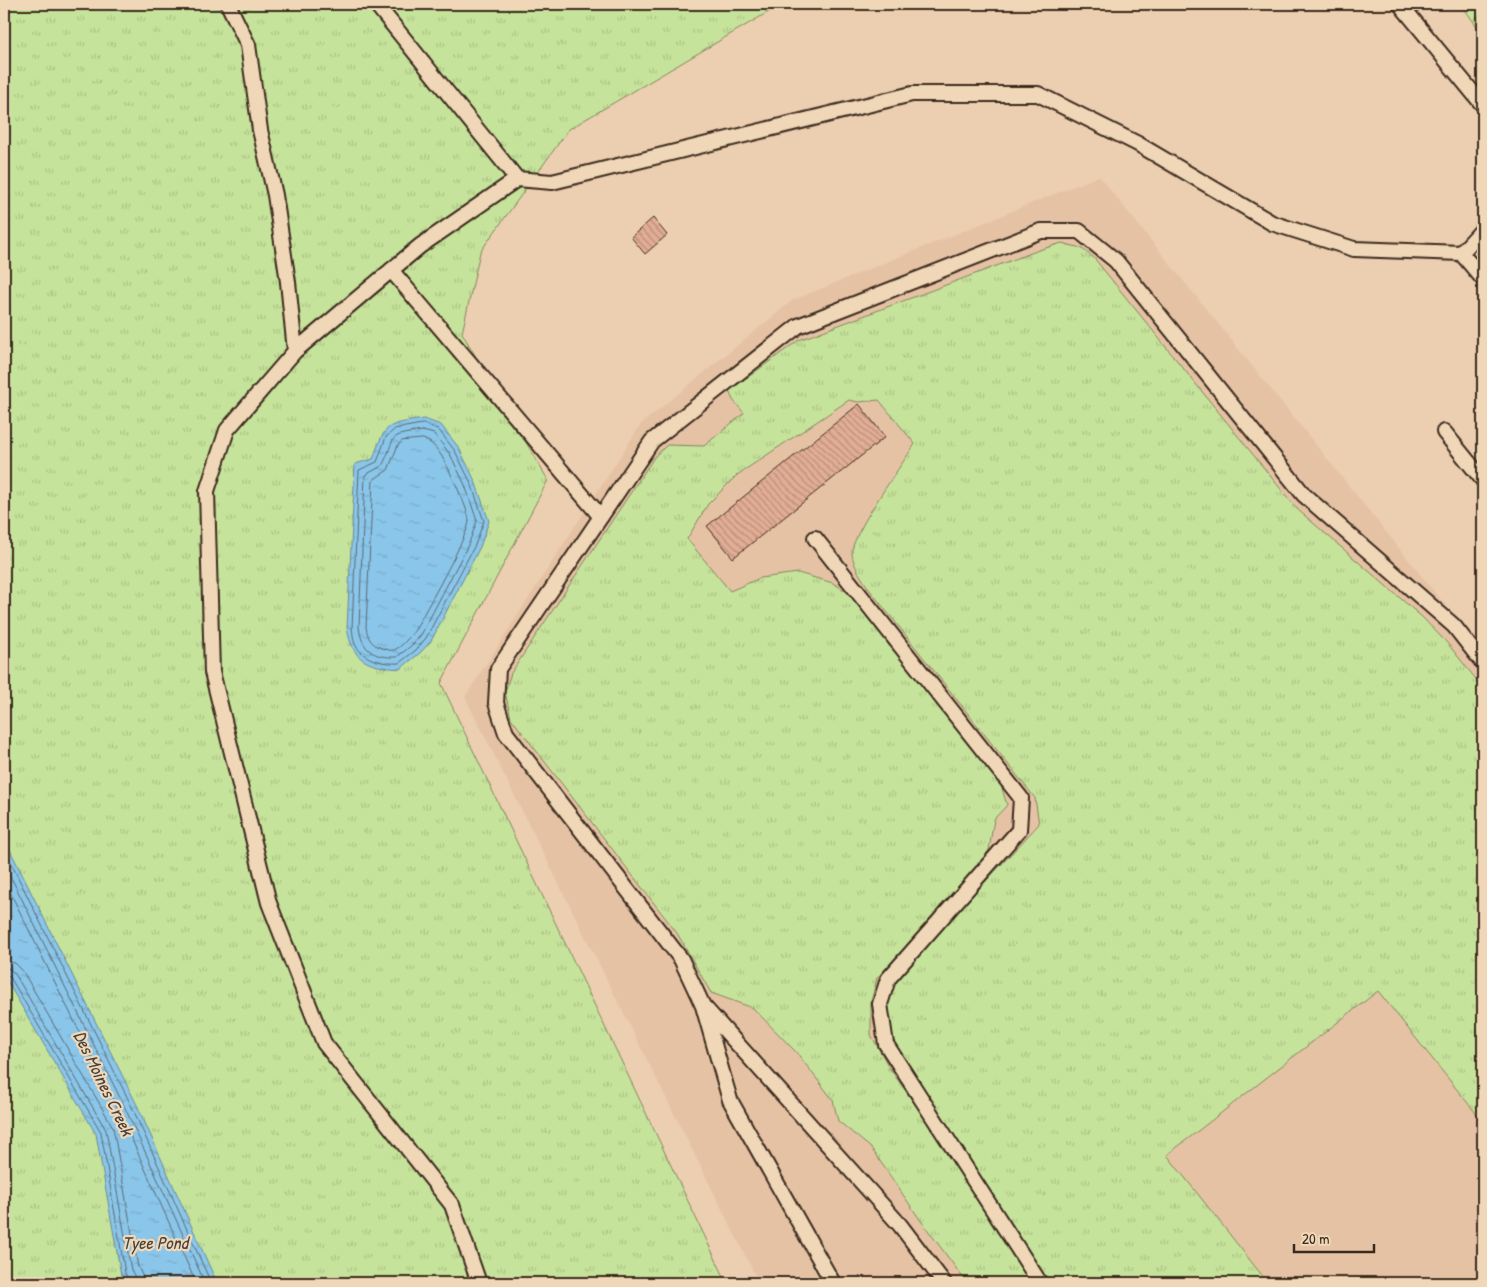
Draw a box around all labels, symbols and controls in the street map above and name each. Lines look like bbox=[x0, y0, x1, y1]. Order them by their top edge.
water label: Des Moines Creek bbox=[68, 1026, 141, 1141]
scale bar bbox=[1294, 1222, 1374, 1254]
text: 20 m bbox=[1302, 1228, 1329, 1249]
water label: Tyee Pond bbox=[122, 1230, 191, 1255]

